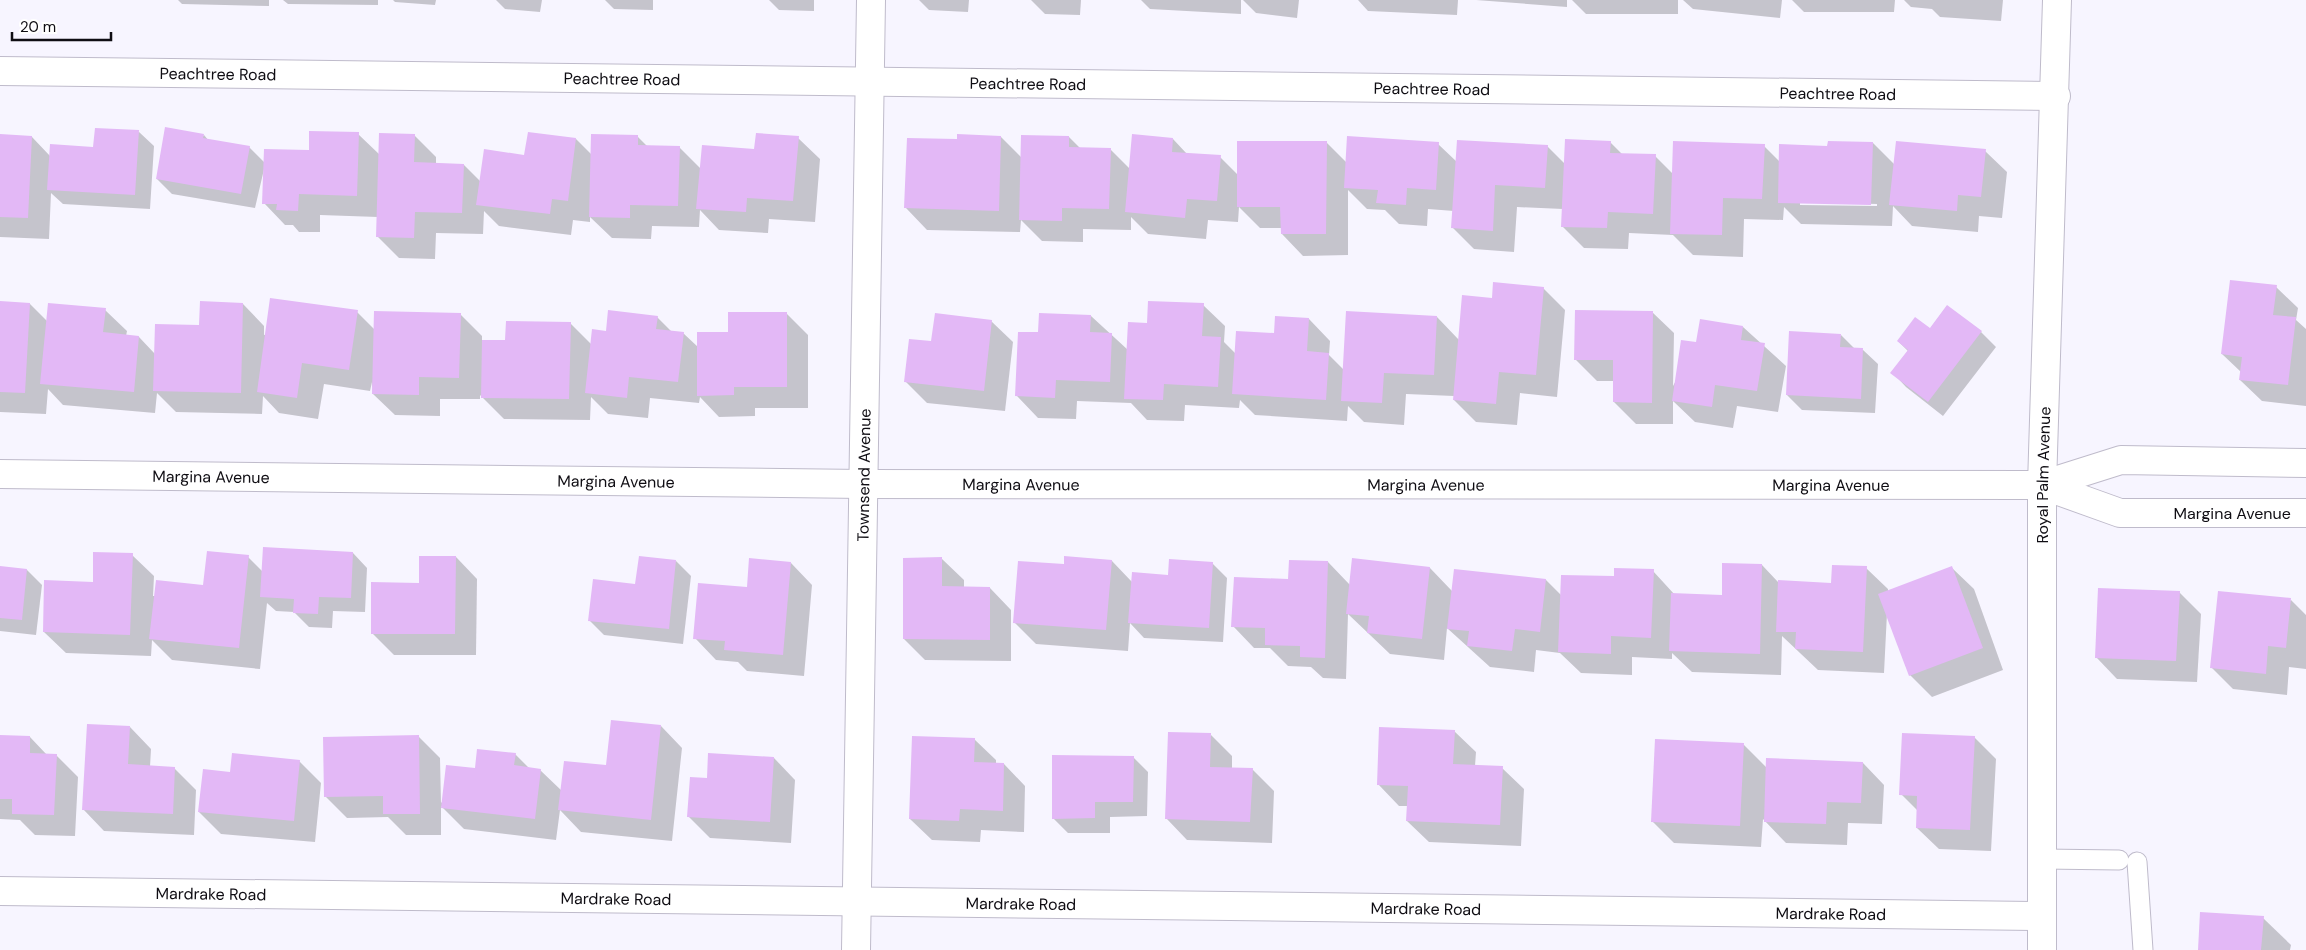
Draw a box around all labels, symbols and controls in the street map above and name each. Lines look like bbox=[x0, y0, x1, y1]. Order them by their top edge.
scale bar bbox=[12, 10, 111, 42]
text: 20 m bbox=[20, 17, 56, 37]
street label: Peachtree Road bbox=[160, 62, 276, 85]
street label: Peachtree Road bbox=[564, 67, 680, 90]
street label: Peachtree Road bbox=[969, 72, 1086, 95]
street label: Peachtree Road bbox=[1373, 77, 1490, 100]
street label: Peachtree Road bbox=[1779, 82, 1896, 105]
street label: Royal Palm Avenue bbox=[2032, 406, 2055, 544]
street label: Townsend Avenue bbox=[852, 408, 875, 542]
street label: Margina Avenue bbox=[152, 465, 270, 488]
street label: Margina Avenue bbox=[557, 470, 675, 492]
street label: Margina Avenue bbox=[962, 474, 1080, 495]
street label: Margina Avenue bbox=[1367, 474, 1485, 495]
street label: Margina Avenue bbox=[1772, 474, 1890, 495]
street label: Margina Avenue bbox=[2173, 503, 2291, 524]
street label: Mardrake Road bbox=[156, 882, 266, 905]
street label: Mardrake Road bbox=[561, 887, 671, 910]
street label: Mardrake Road bbox=[965, 892, 1076, 915]
street label: Mardrake Road bbox=[1370, 897, 1481, 920]
street label: Mardrake Road bbox=[1775, 902, 1886, 925]

